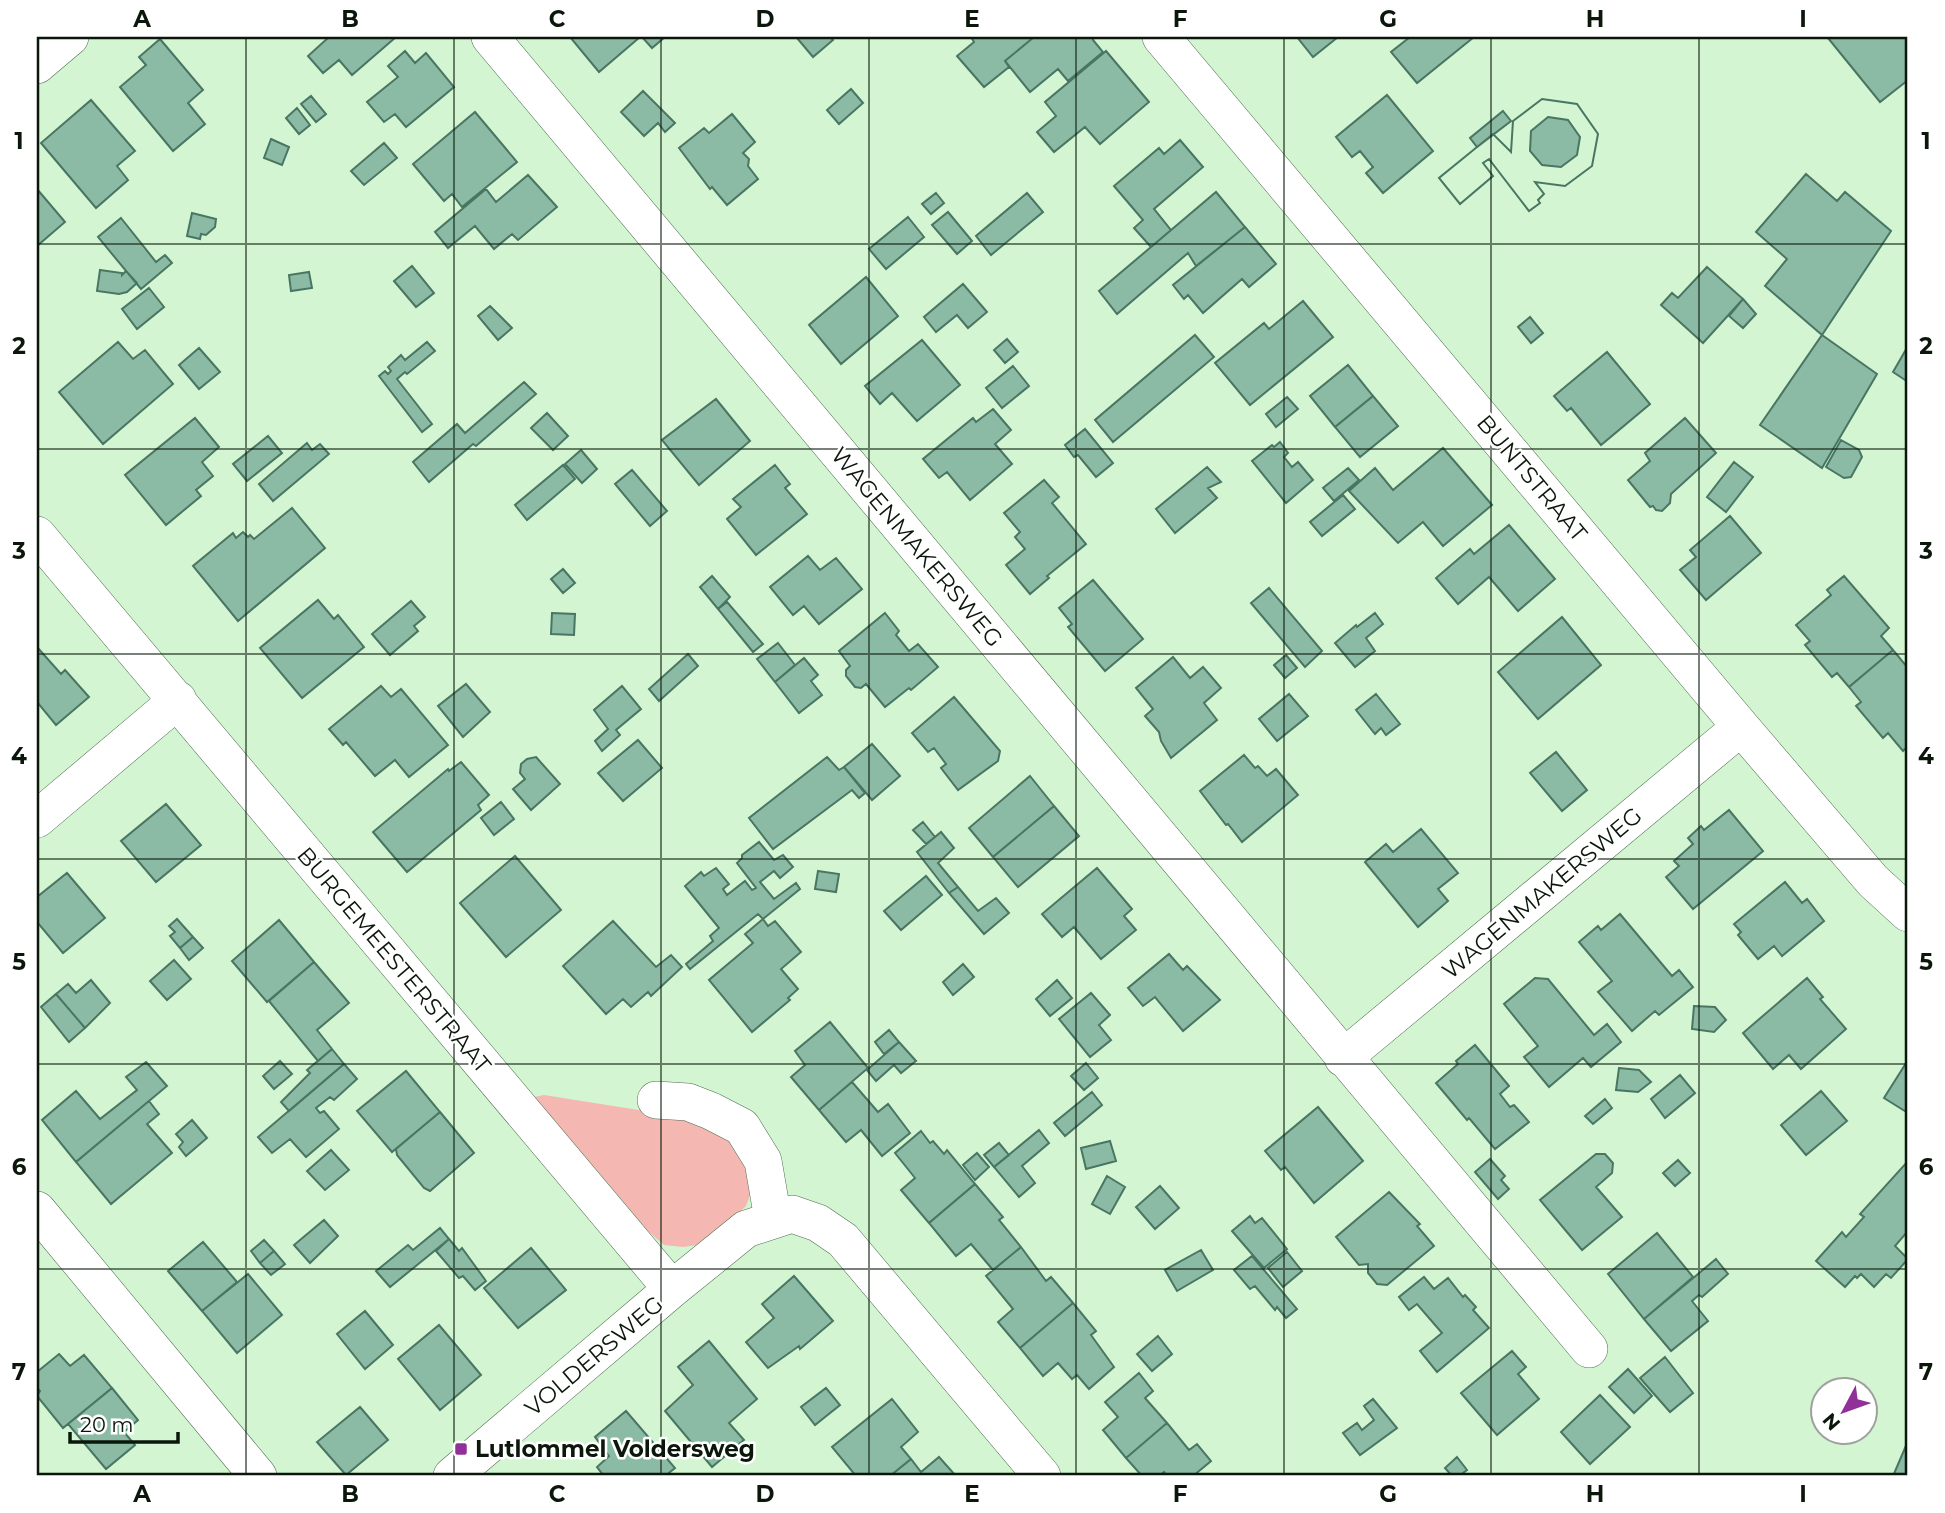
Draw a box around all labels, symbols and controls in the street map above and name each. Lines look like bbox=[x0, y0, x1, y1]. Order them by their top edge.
text: A bbox=[132, 5, 151, 33]
text: B bbox=[341, 5, 359, 33]
text: C bbox=[549, 5, 566, 33]
text: D bbox=[756, 5, 775, 33]
text: E bbox=[964, 5, 980, 33]
text: F bbox=[1173, 5, 1188, 33]
text: G bbox=[1379, 5, 1397, 33]
text: H bbox=[1586, 5, 1604, 33]
text: I bbox=[1799, 5, 1807, 33]
text: 1 bbox=[14, 127, 24, 155]
text: 1 bbox=[1921, 127, 1931, 155]
text: 2 bbox=[12, 332, 26, 360]
text: 2 bbox=[1919, 332, 1933, 360]
street label: BUNTSTRAAT bbox=[1471, 409, 1594, 548]
street label: WAGENMAKERSWEG bbox=[825, 441, 1009, 653]
text: 3 bbox=[11, 537, 26, 565]
text: 3 bbox=[1918, 537, 1933, 565]
text: 4 bbox=[11, 742, 27, 770]
text: 4 bbox=[1918, 742, 1934, 770]
street label: WAGENMAKERSWEG bbox=[1436, 801, 1648, 985]
street label: BURGEMEESTERSTRAAT bbox=[291, 841, 497, 1079]
text: 5 bbox=[12, 948, 26, 976]
text: 5 bbox=[1919, 948, 1933, 976]
text: 6 bbox=[12, 1153, 27, 1181]
text: 6 bbox=[1919, 1153, 1934, 1181]
street label: VOLDERSWEG bbox=[519, 1290, 669, 1422]
text: 7 bbox=[12, 1358, 26, 1386]
text: 7 bbox=[1919, 1358, 1933, 1386]
north arrow bbox=[1808, 1376, 1878, 1446]
scale bar bbox=[70, 1401, 178, 1445]
text: N bbox=[1818, 1408, 1845, 1435]
text: 20 m bbox=[80, 1412, 134, 1437]
place label: Lutlommel Voldersweg bbox=[475, 1435, 755, 1463]
marker: Lutlommel Voldersweg bbox=[453, 1441, 469, 1457]
text: A bbox=[132, 1480, 151, 1508]
text: B bbox=[341, 1480, 359, 1508]
text: C bbox=[549, 1480, 566, 1508]
text: D bbox=[756, 1480, 775, 1508]
text: E bbox=[964, 1480, 980, 1508]
text: F bbox=[1173, 1480, 1188, 1508]
text: G bbox=[1379, 1480, 1397, 1508]
text: H bbox=[1586, 1480, 1604, 1508]
text: I bbox=[1799, 1480, 1807, 1508]

